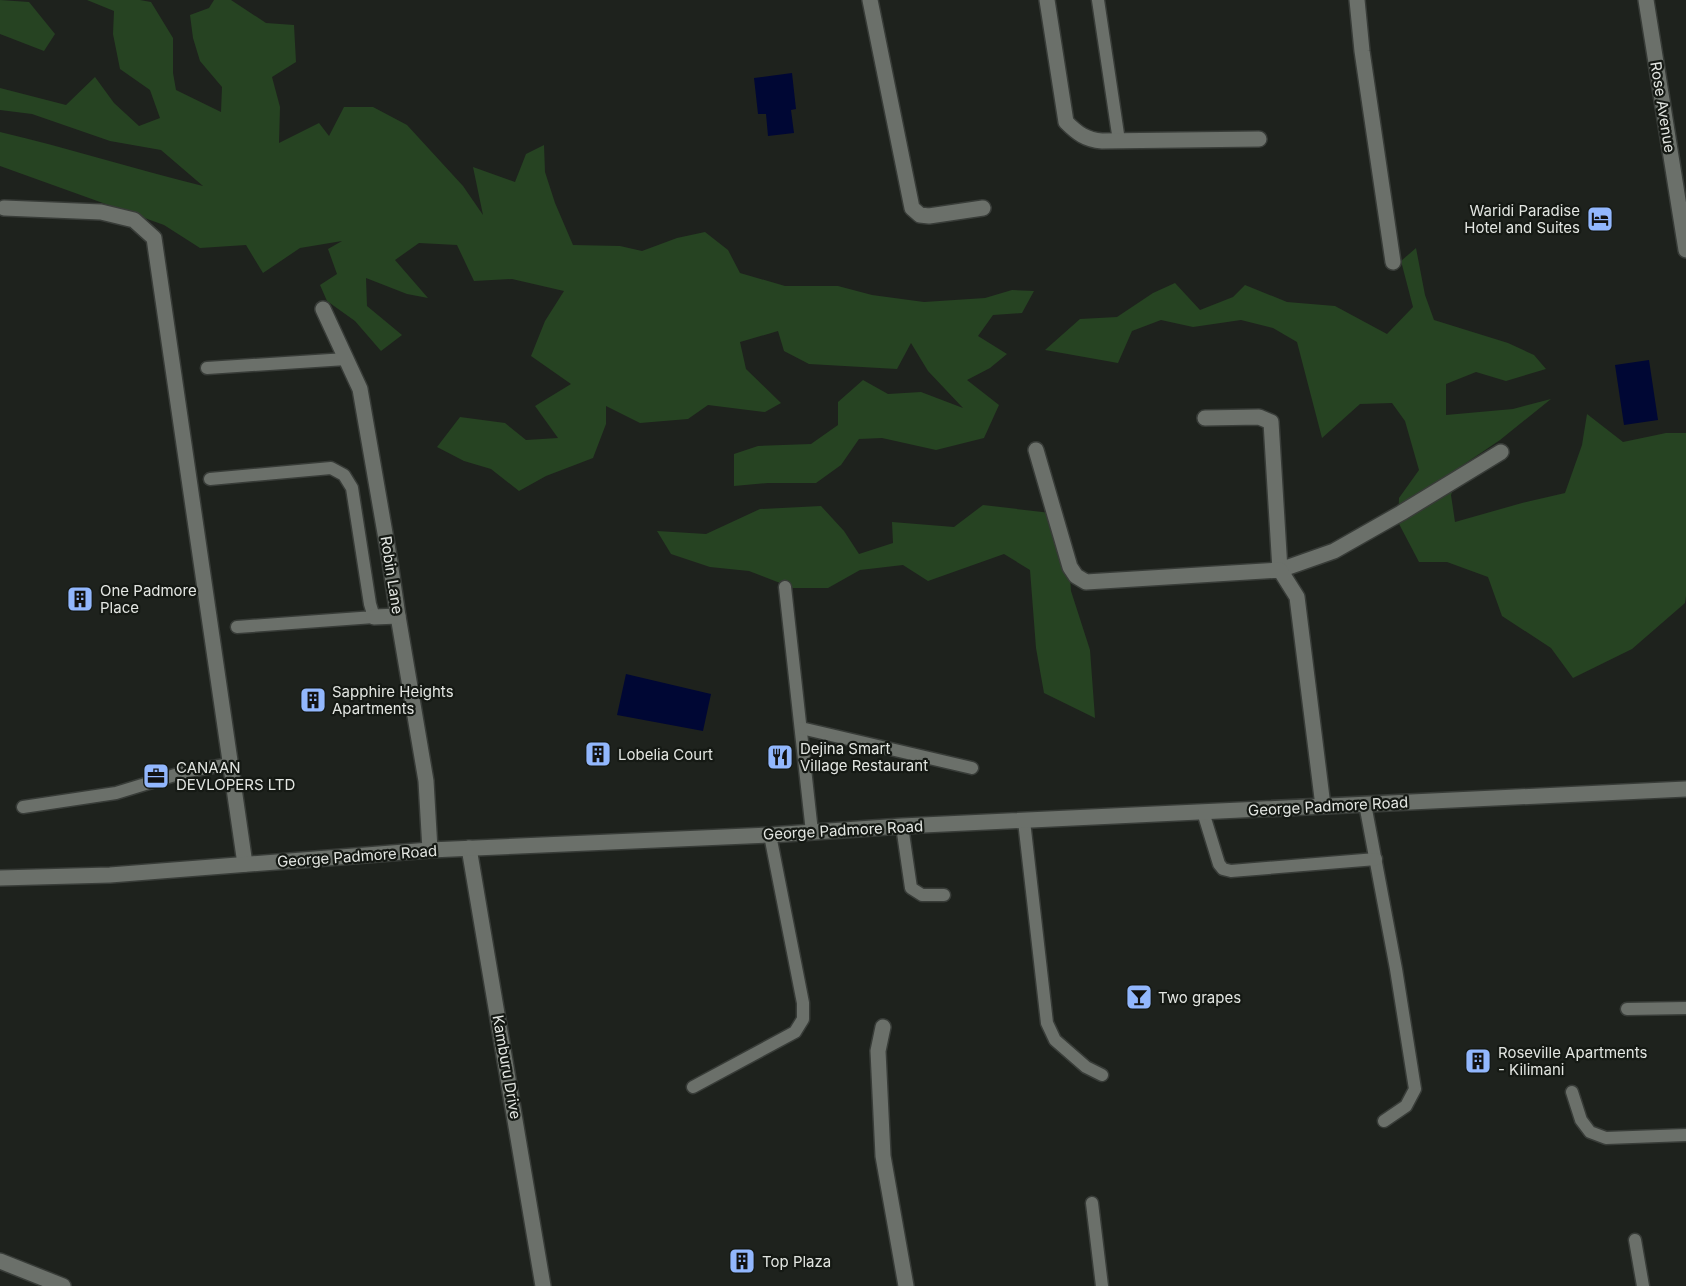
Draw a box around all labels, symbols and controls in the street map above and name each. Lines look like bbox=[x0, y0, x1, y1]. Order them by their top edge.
street label: Rose Avenue bbox=[1646, 60, 1680, 154]
place label: Waridi Paradise Hotel and Suites bbox=[1464, 201, 1580, 237]
hotel icon: Waridi Paradise Hotel and Suites bbox=[1585, 204, 1615, 234]
street label: Robin Lane bbox=[376, 535, 408, 615]
place label: One Padmore Place bbox=[100, 581, 197, 617]
building icon: One Padmore Place bbox=[65, 584, 95, 614]
place label: Sapphire Heights Apartments bbox=[332, 682, 454, 718]
building icon: Sapphire Heights Apartments bbox=[298, 685, 328, 715]
building icon: Lobelia Court bbox=[583, 739, 613, 769]
place label: Dejina Smart Village Restaurant bbox=[800, 739, 928, 775]
restaurant icon: Dejina Smart Village Restaurant bbox=[765, 742, 795, 772]
place label: Lobelia Court bbox=[618, 745, 713, 764]
place label: CANAAN DEVLOPERS LTD bbox=[176, 758, 295, 794]
office icon: CANAAN DEVLOPERS LTD bbox=[141, 761, 171, 791]
street label: George Padmore Road bbox=[1247, 792, 1409, 820]
street label: George Padmore Road bbox=[762, 816, 924, 844]
street label: George Padmore Road bbox=[276, 841, 438, 871]
bar icon: Two grapes bbox=[1124, 982, 1154, 1012]
place label: Two grapes bbox=[1158, 988, 1241, 1007]
street label: Kamburu Drive bbox=[488, 1013, 526, 1121]
place label: Roseville Apartments - Kilimani bbox=[1498, 1043, 1647, 1079]
building icon: Roseville Apartments - Kilimani bbox=[1463, 1046, 1493, 1076]
building icon: Top Plaza bbox=[727, 1246, 757, 1276]
place label: Top Plaza bbox=[762, 1252, 831, 1271]

